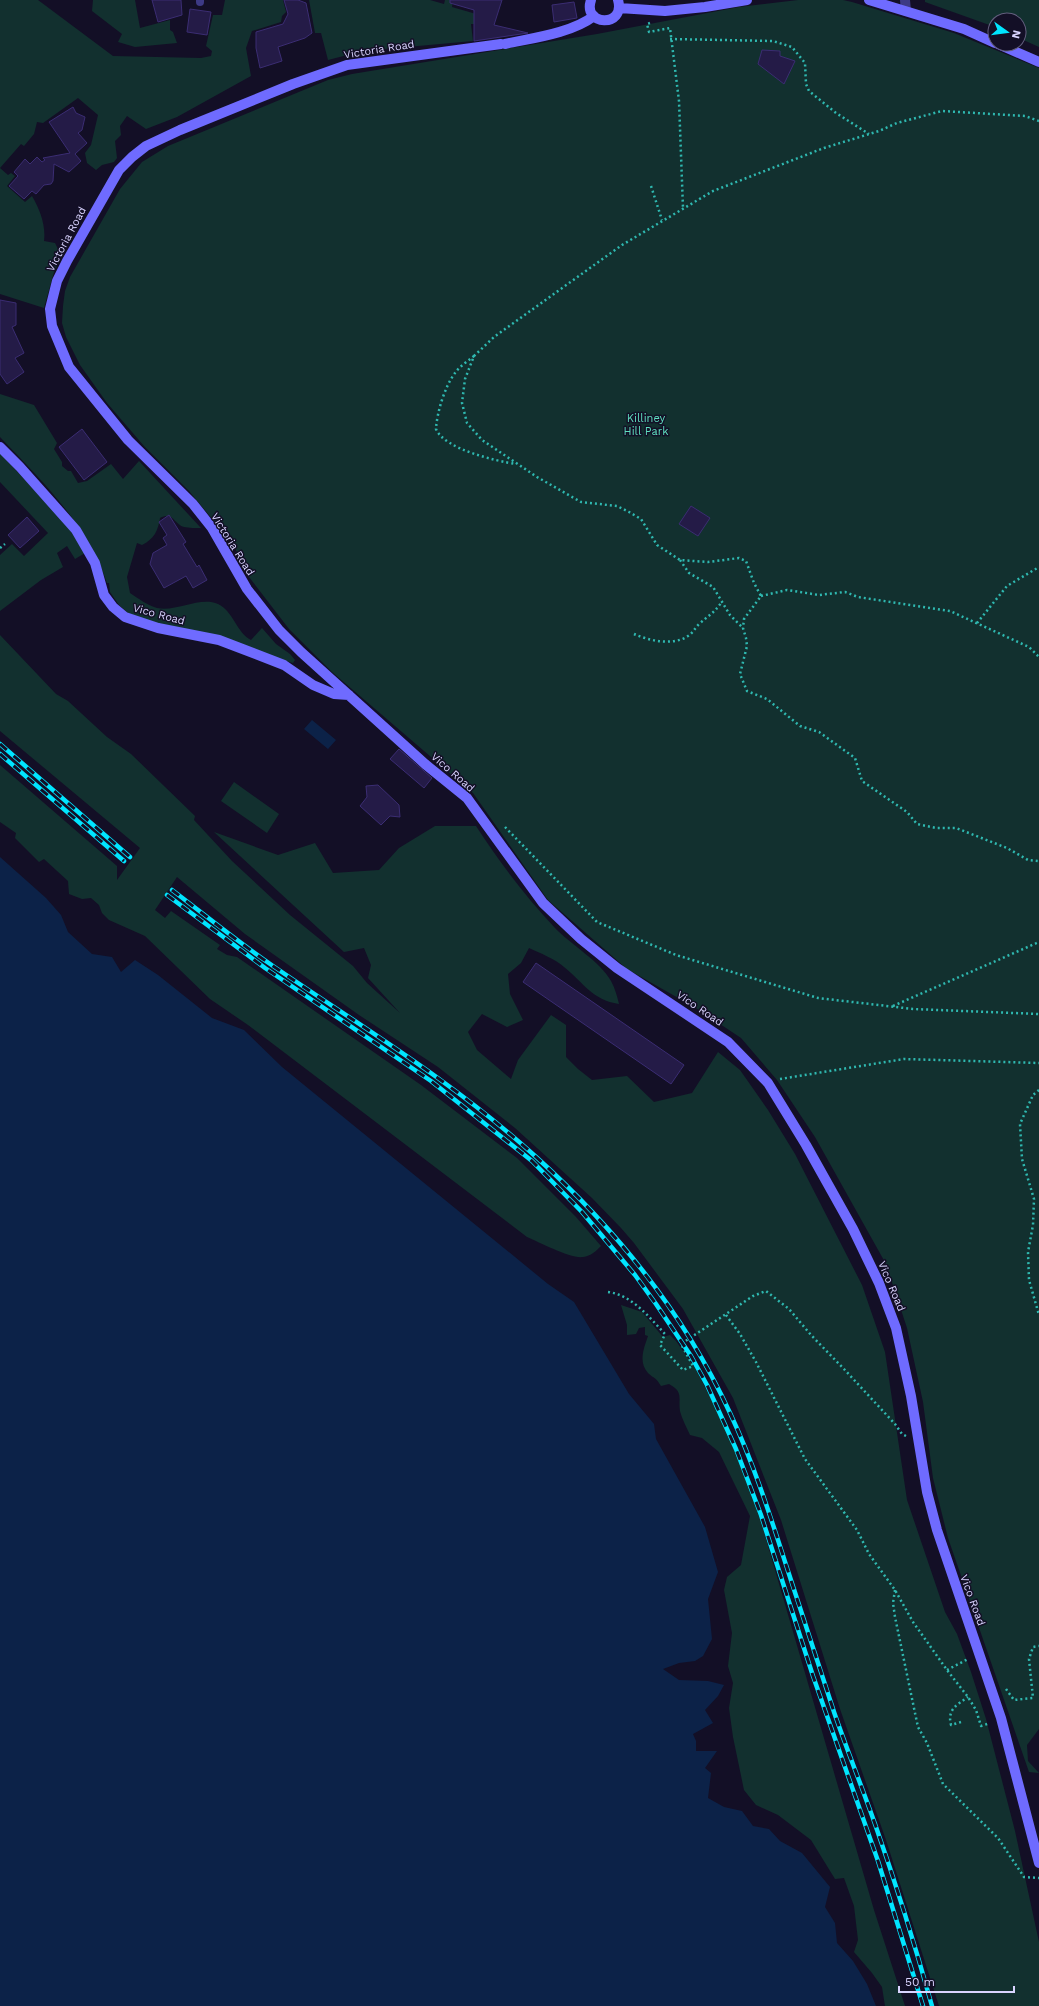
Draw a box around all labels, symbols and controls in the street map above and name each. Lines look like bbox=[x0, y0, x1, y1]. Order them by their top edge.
north arrow bbox=[987, 12, 1027, 52]
text: N bbox=[1009, 29, 1024, 40]
street label: Victoria Road bbox=[343, 37, 415, 62]
street label: Victoria Road bbox=[44, 205, 89, 274]
park label: Killiney Hill Park bbox=[624, 412, 668, 438]
street label: Victoria Road bbox=[208, 511, 257, 578]
street label: Vico Road bbox=[131, 601, 186, 628]
street label: Vico Road bbox=[428, 750, 477, 795]
street label: Vico Road bbox=[674, 988, 725, 1029]
street label: Vico Road bbox=[875, 1259, 908, 1313]
street label: Vico Road bbox=[957, 1573, 988, 1627]
scale bar bbox=[899, 1968, 1014, 1994]
text: 50 m bbox=[905, 1975, 935, 1989]

